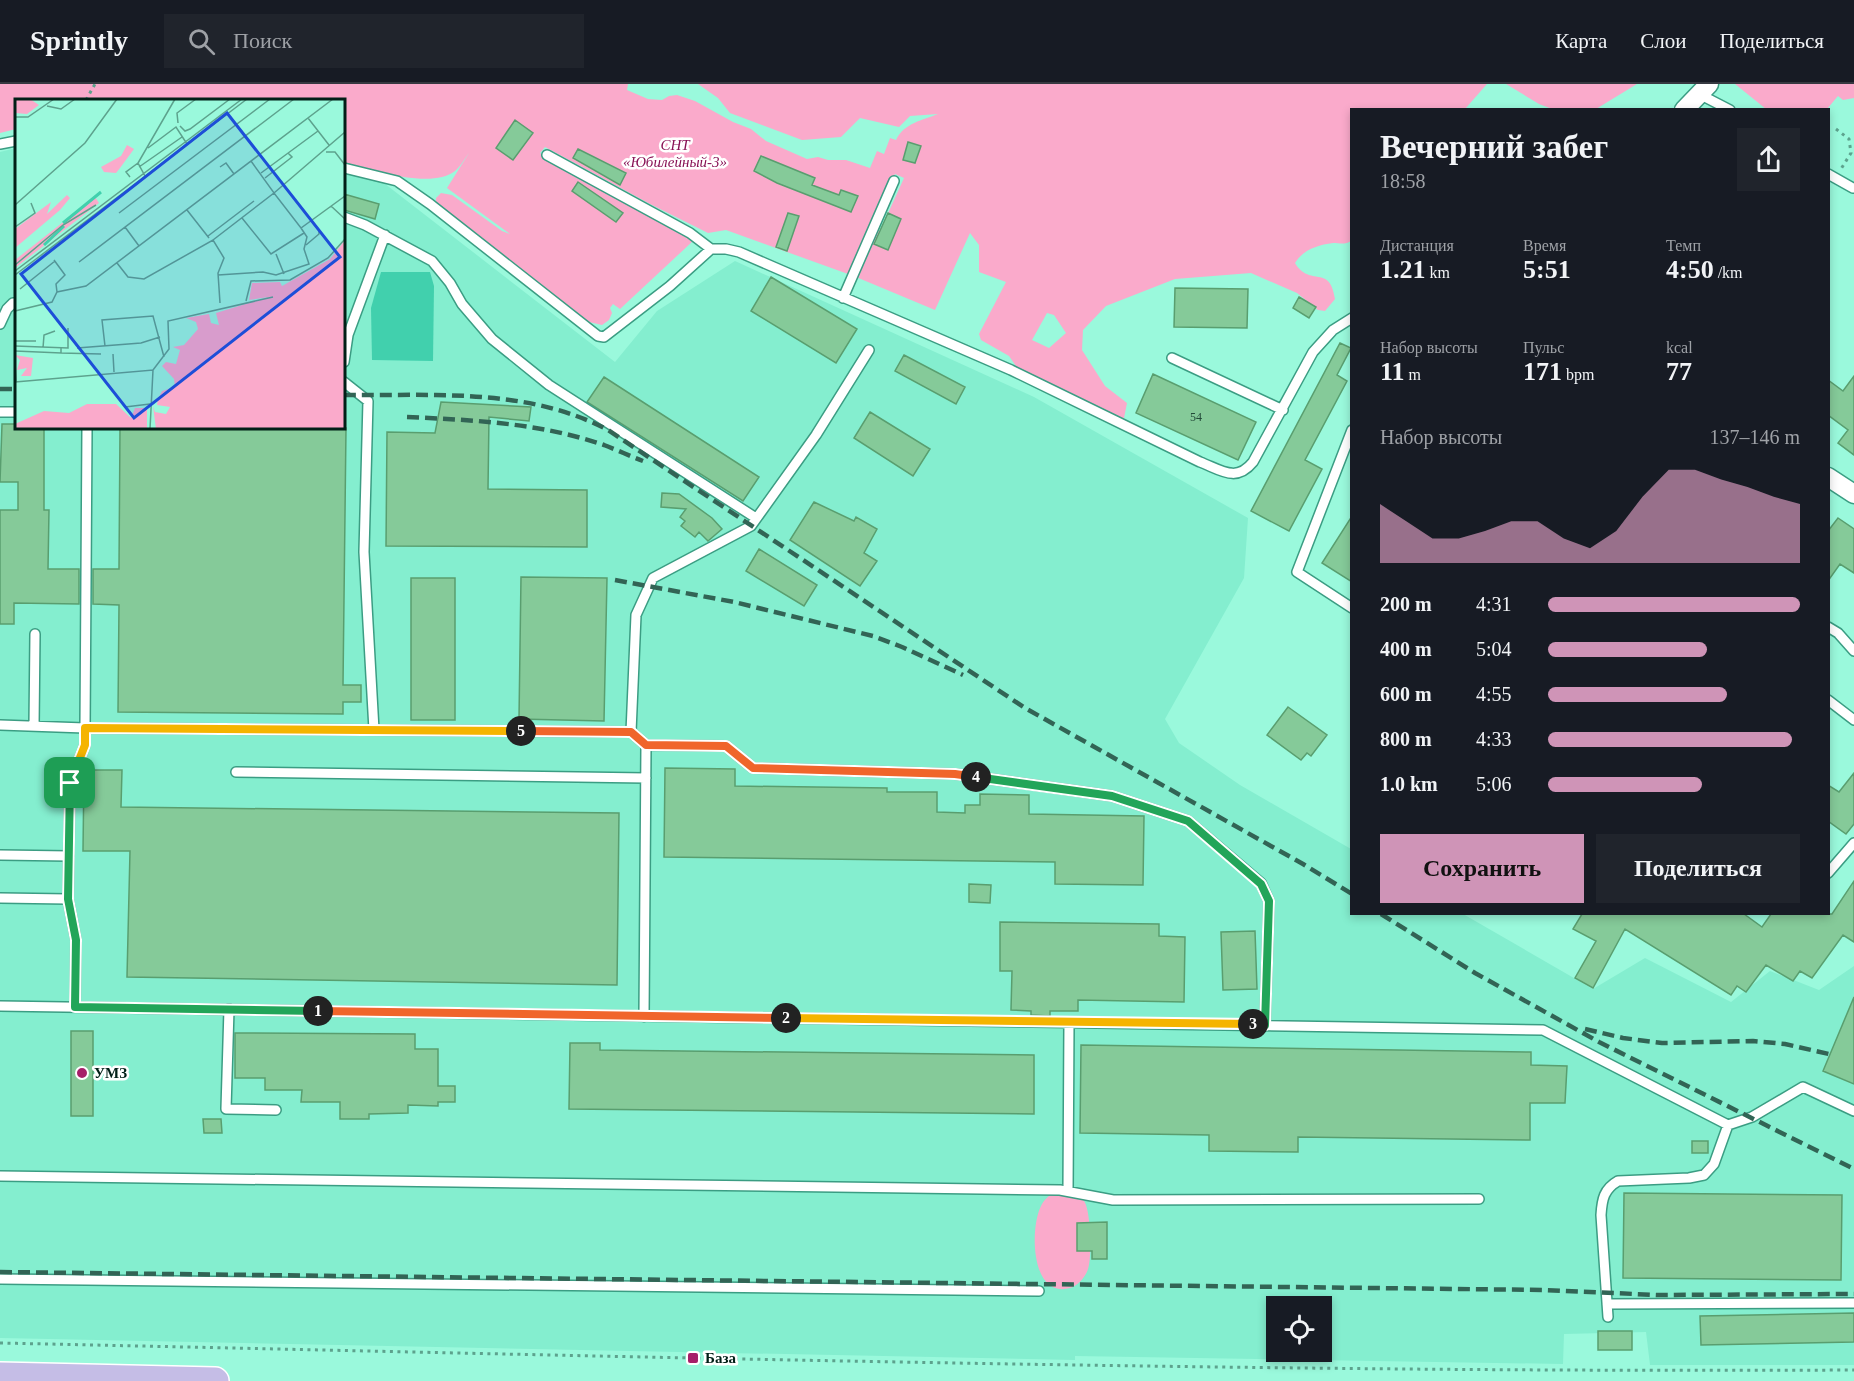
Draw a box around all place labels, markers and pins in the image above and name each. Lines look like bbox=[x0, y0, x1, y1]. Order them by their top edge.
pin: 5 bbox=[506, 716, 536, 746]
pin bbox=[44, 757, 95, 808]
pin: 4 bbox=[961, 762, 991, 792]
pin: 1 bbox=[303, 996, 333, 1026]
pin: 2 bbox=[771, 1003, 801, 1033]
pin: 3 bbox=[1238, 1009, 1268, 1039]
place label: УМЗ bbox=[94, 1065, 127, 1081]
marker: УМЗ bbox=[75, 1066, 89, 1080]
place label: База bbox=[705, 1350, 736, 1366]
marker: База bbox=[686, 1351, 700, 1365]

